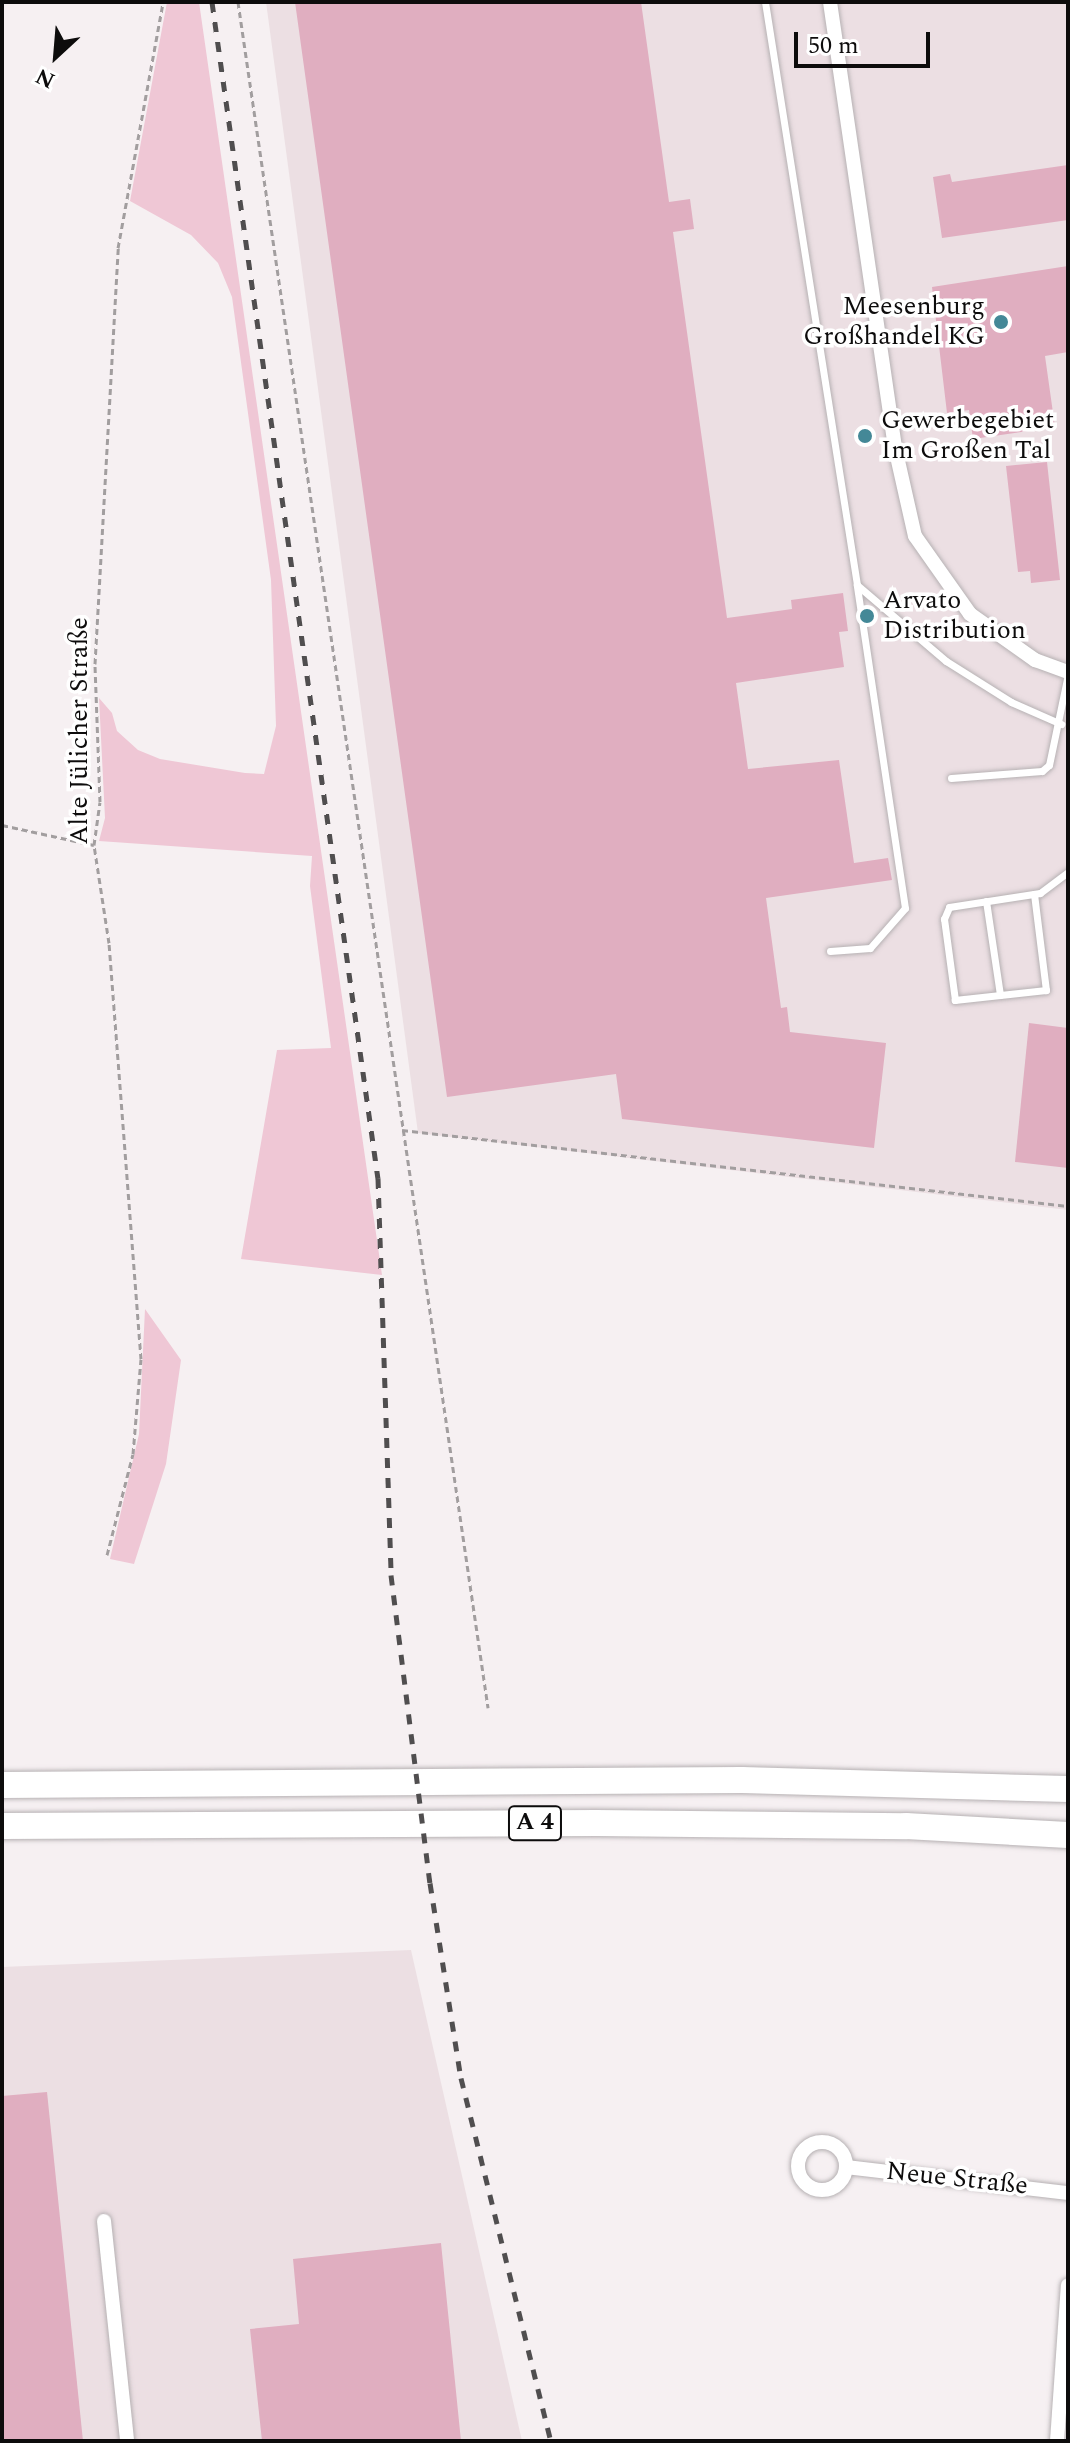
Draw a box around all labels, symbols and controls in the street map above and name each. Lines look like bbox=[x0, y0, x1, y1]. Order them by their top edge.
north arrow bbox=[16, 16, 96, 96]
scale bar bbox=[798, 16, 934, 66]
text: 50 m bbox=[808, 28, 859, 64]
text: N bbox=[30, 59, 61, 97]
place label: Meesenburg Großhandel KG bbox=[803, 291, 985, 352]
marker: Meesenburg Großhandel KG bbox=[992, 313, 1010, 331]
place label: Gewerbegebiet Im Großen Tal bbox=[881, 405, 1054, 466]
marker: Gewerbegebiet Im Großen Tal bbox=[856, 427, 874, 445]
place label: Arvato Distribution bbox=[883, 585, 1026, 646]
marker: Arvato Distribution bbox=[858, 607, 876, 625]
street label: Alte Jülicher Straße bbox=[64, 617, 96, 845]
road number: A 4 bbox=[507, 1803, 563, 1843]
street label: Neue Straße bbox=[885, 2156, 1029, 2202]

